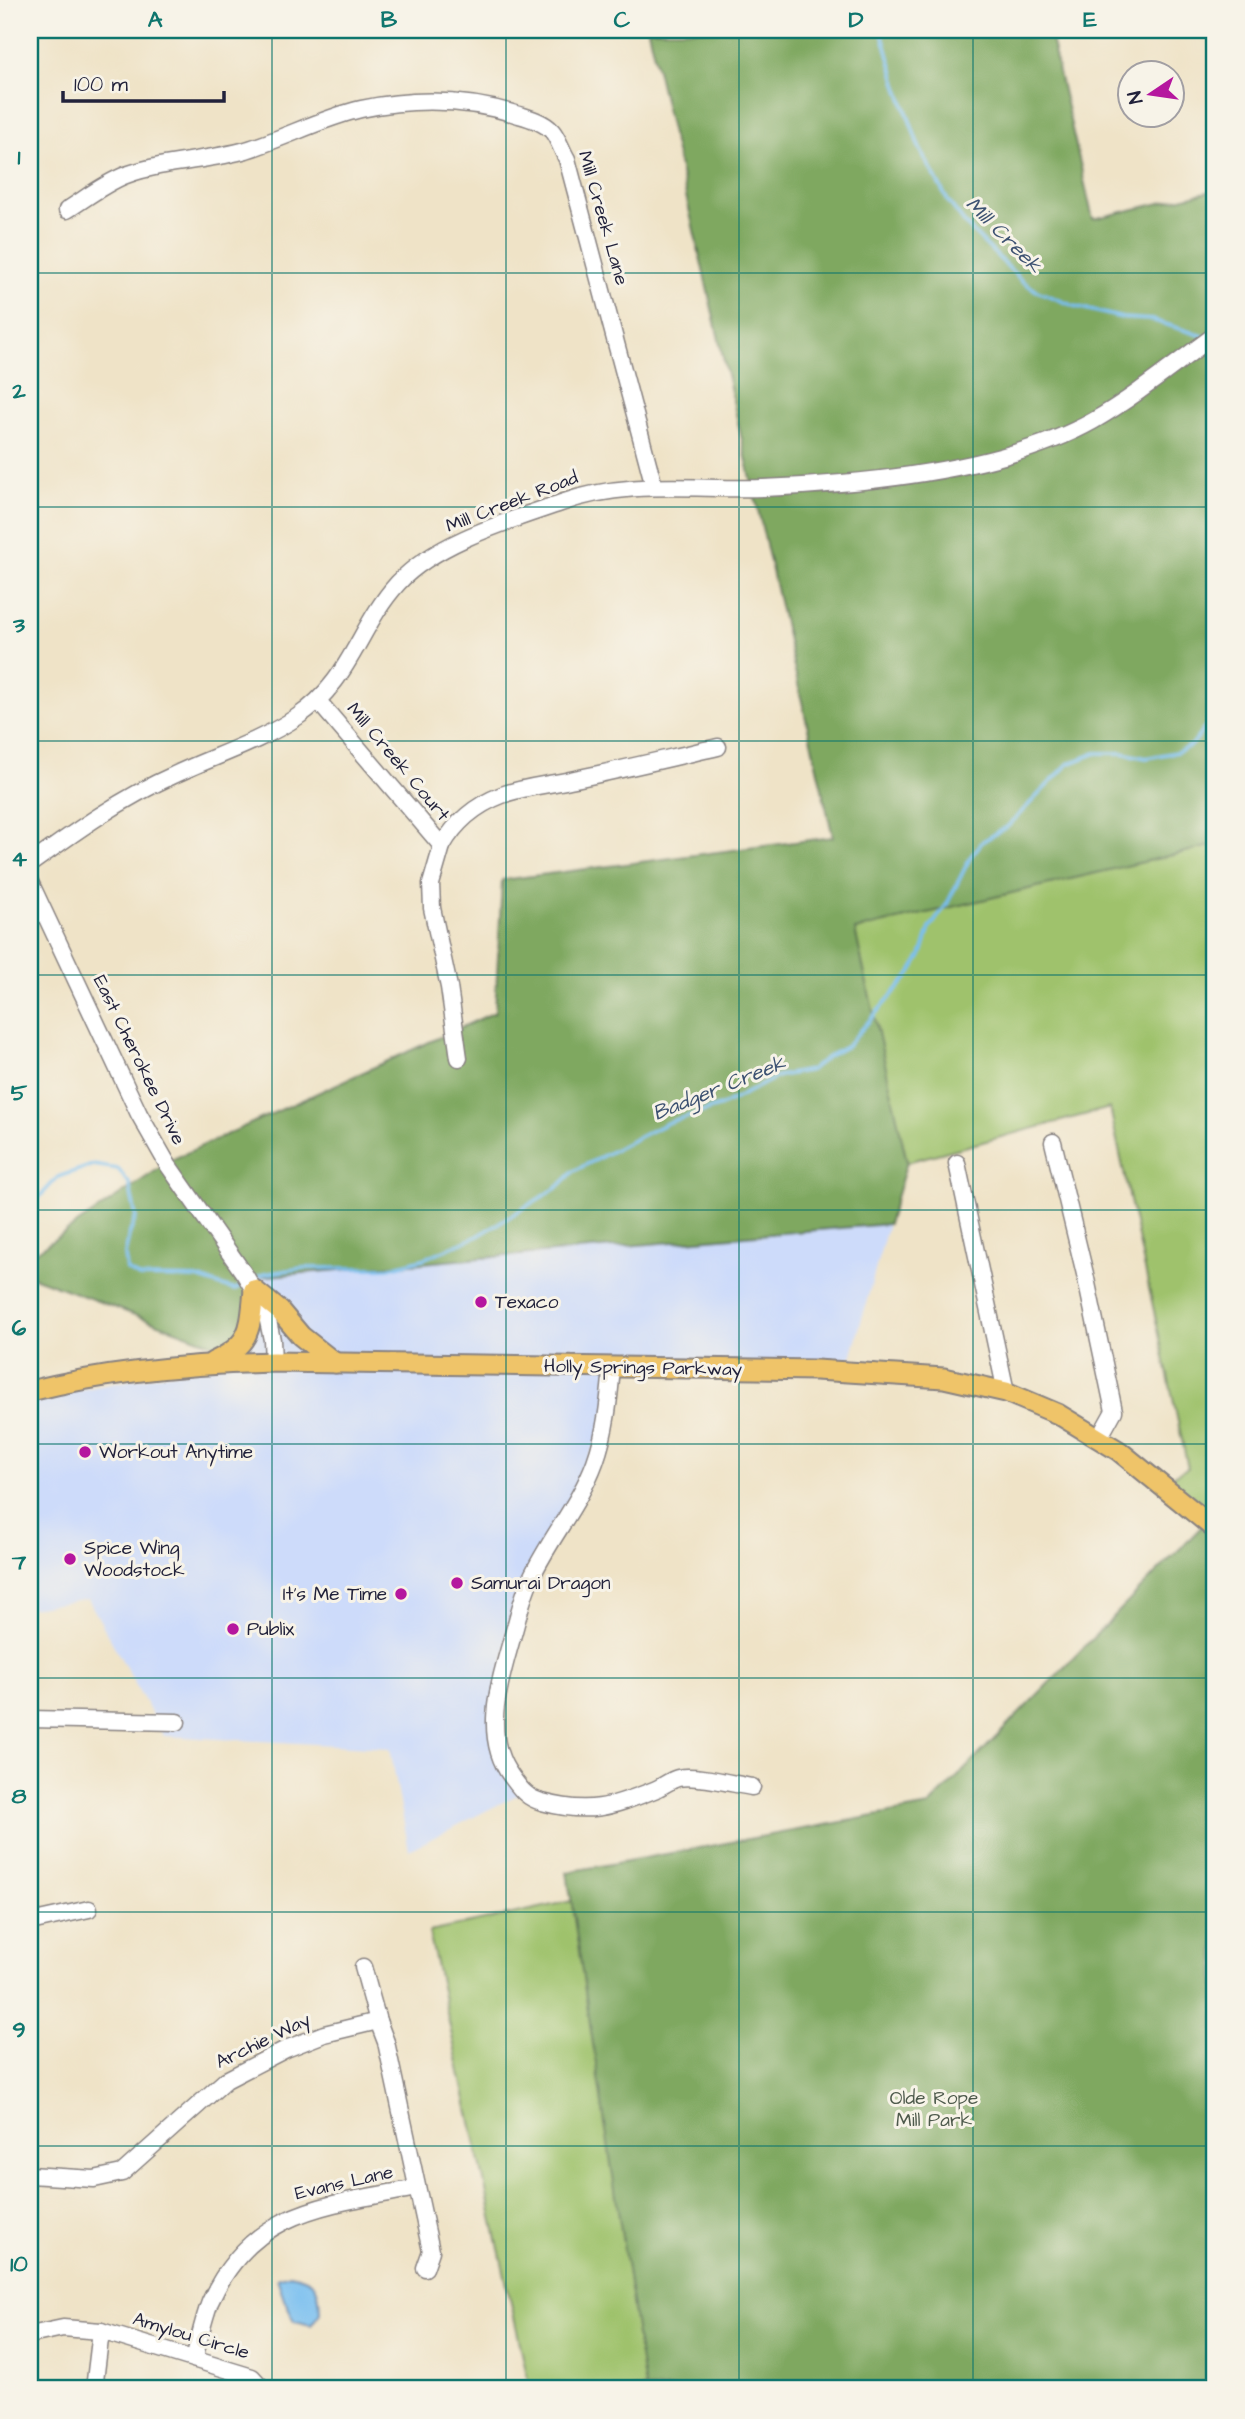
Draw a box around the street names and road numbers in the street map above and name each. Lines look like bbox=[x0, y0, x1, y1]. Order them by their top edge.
street label: Mill Creek Lane bbox=[571, 148, 635, 288]
street label: Mill Creek Road bbox=[442, 464, 582, 540]
street label: Mill Creek Court bbox=[340, 697, 456, 828]
street label: East Cherokee Drive bbox=[86, 971, 192, 1149]
street label: Holly Springs Parkway bbox=[544, 1353, 743, 1384]
street label: Archie Way bbox=[211, 2006, 316, 2077]
street label: Evans Lane bbox=[292, 2159, 396, 2207]
street label: Amylou Circle bbox=[129, 2305, 253, 2367]

